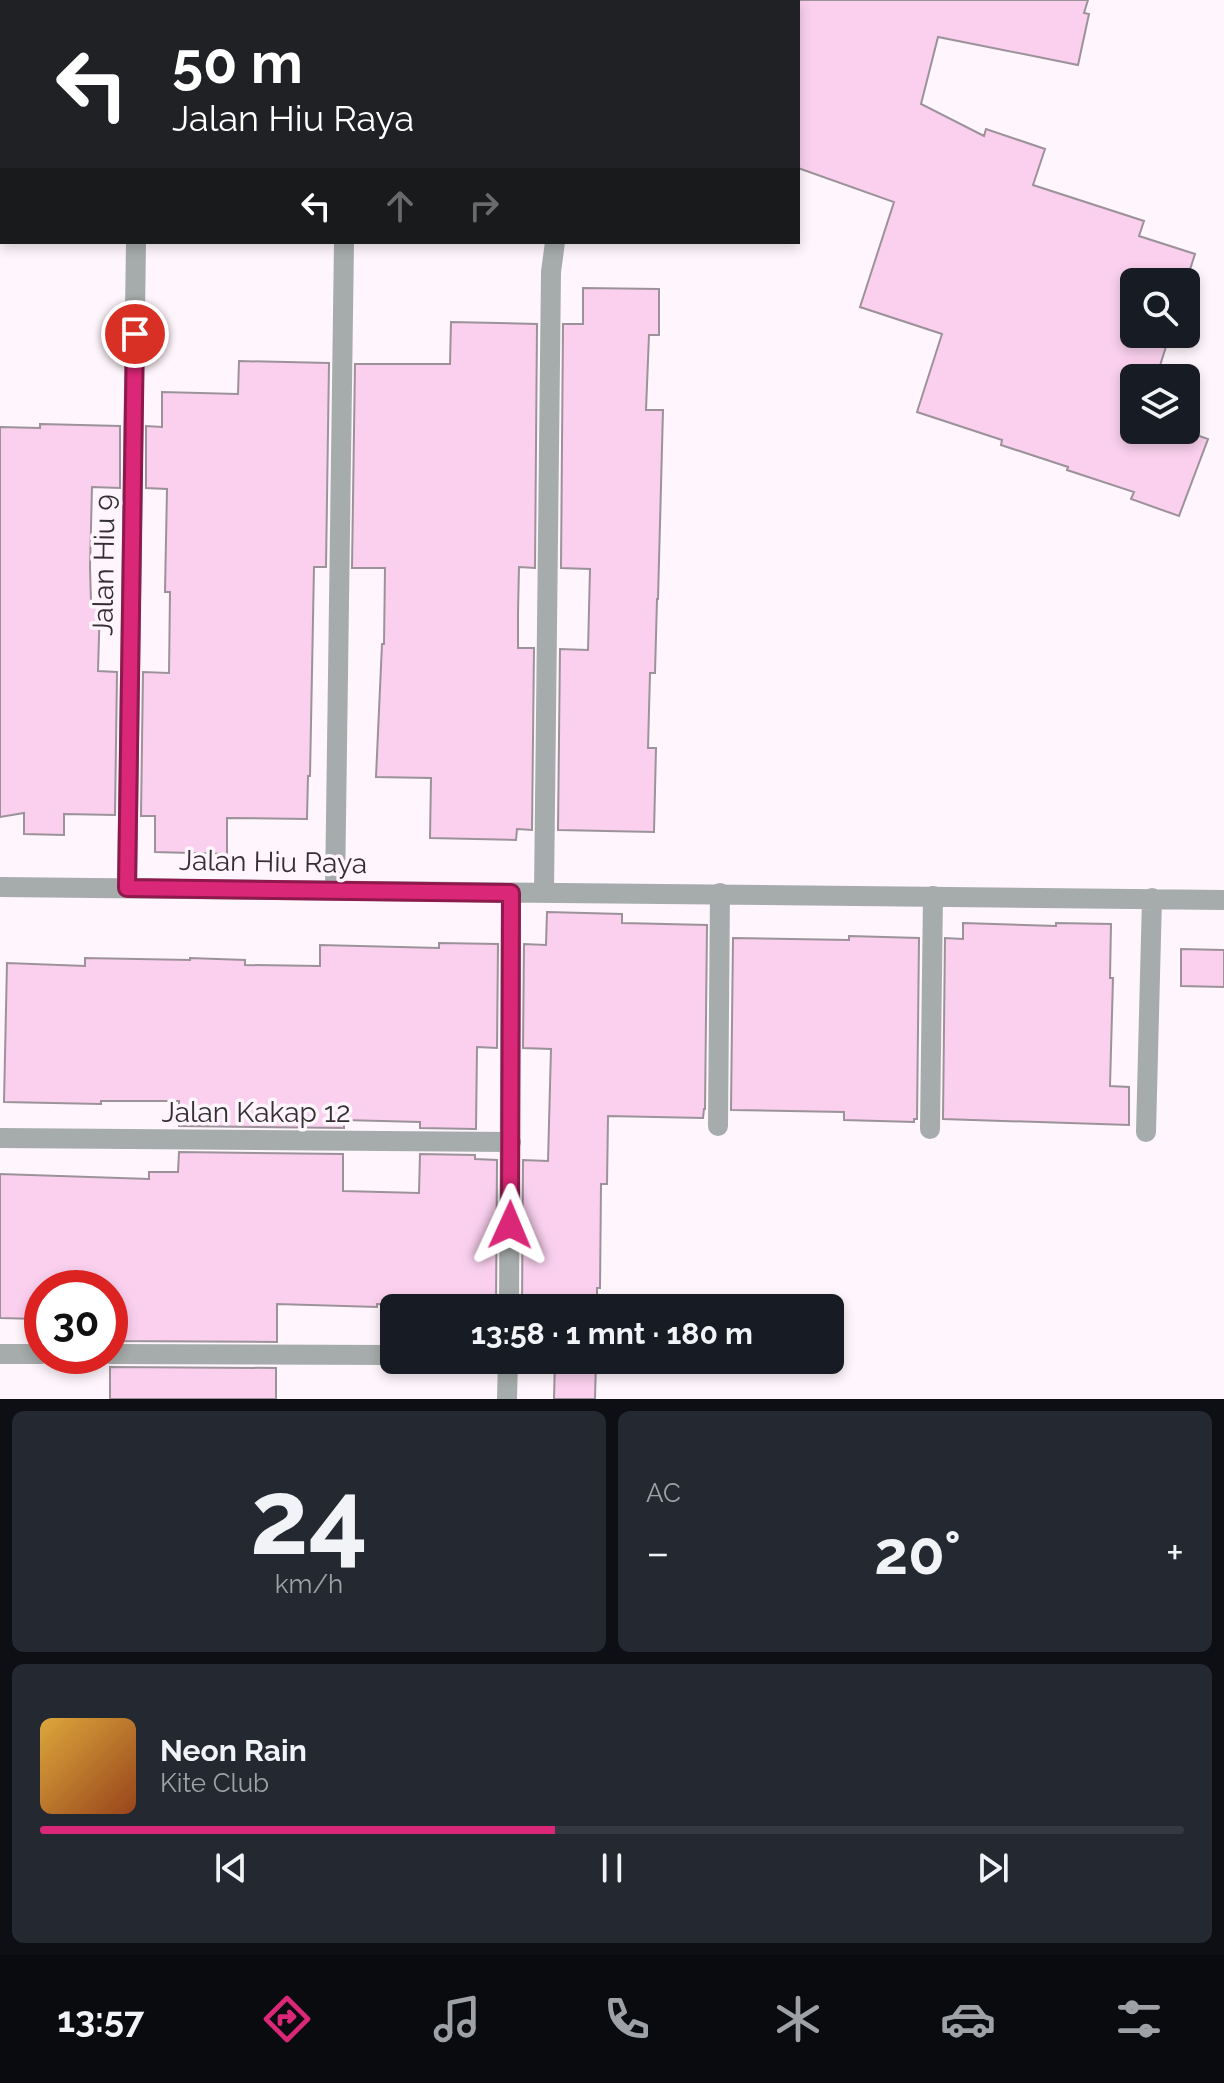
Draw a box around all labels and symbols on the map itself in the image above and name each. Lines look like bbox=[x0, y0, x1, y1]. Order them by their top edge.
pin bbox=[101, 300, 169, 368]
street label: Jalan Hiu 9 bbox=[86, 494, 122, 636]
street label: Jalan Hiu Raya bbox=[179, 844, 367, 880]
street label: Jalan Kakap 12 bbox=[161, 1096, 351, 1129]
position arrow bbox=[468, 1183, 552, 1267]
speed limit sign: 30 bbox=[24, 1270, 128, 1374]

